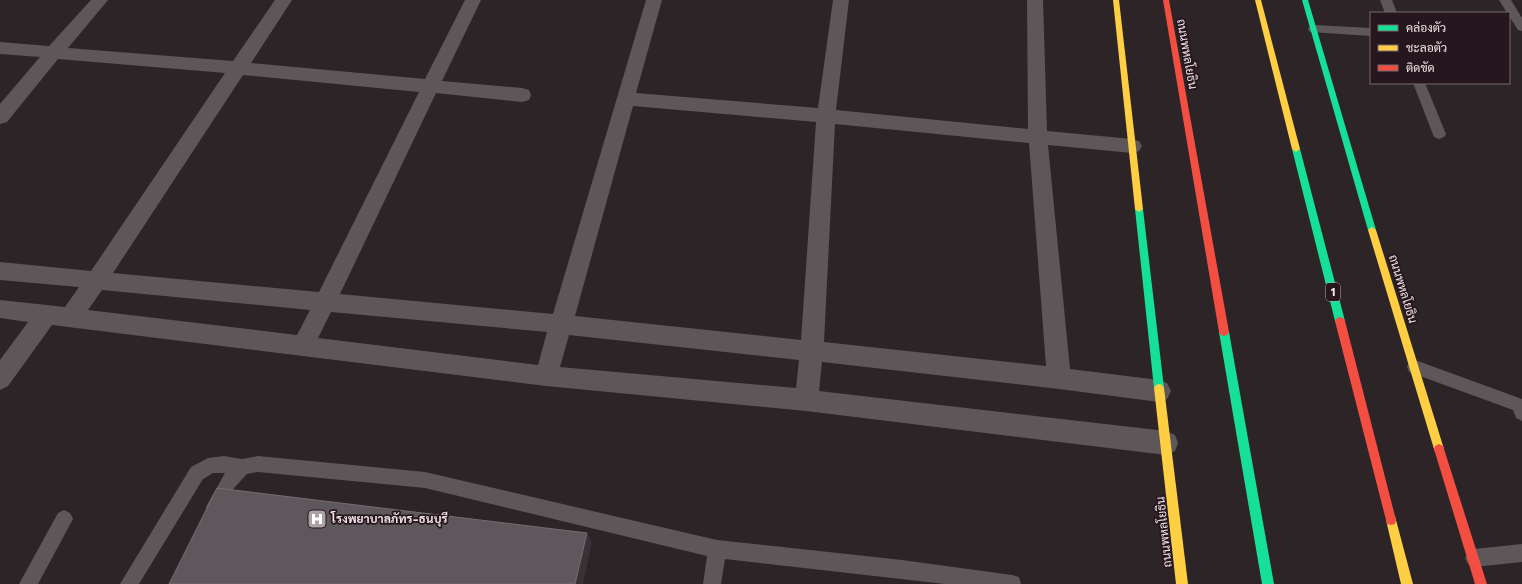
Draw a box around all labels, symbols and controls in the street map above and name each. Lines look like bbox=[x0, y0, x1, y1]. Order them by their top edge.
legend bbox=[1370, 12, 1510, 84]
street label: ถนนพหลโยธิน bbox=[1174, 18, 1201, 91]
text: คล่องตัว bbox=[1406, 21, 1446, 35]
text: ชะลอตัว bbox=[1406, 41, 1447, 55]
text: ติดขัด bbox=[1406, 61, 1435, 75]
street label: ถนนพหลโยธิน bbox=[1386, 253, 1421, 325]
road number: 1 bbox=[1326, 283, 1340, 301]
street label: ถนนพหลโยธิน bbox=[1152, 496, 1175, 568]
hospital icon: โรงพยาบาลภัทร-ธนบุรี bbox=[306, 508, 328, 530]
place label: โรงพยาบาลภัทร-ธนบุรี bbox=[330, 511, 448, 527]

